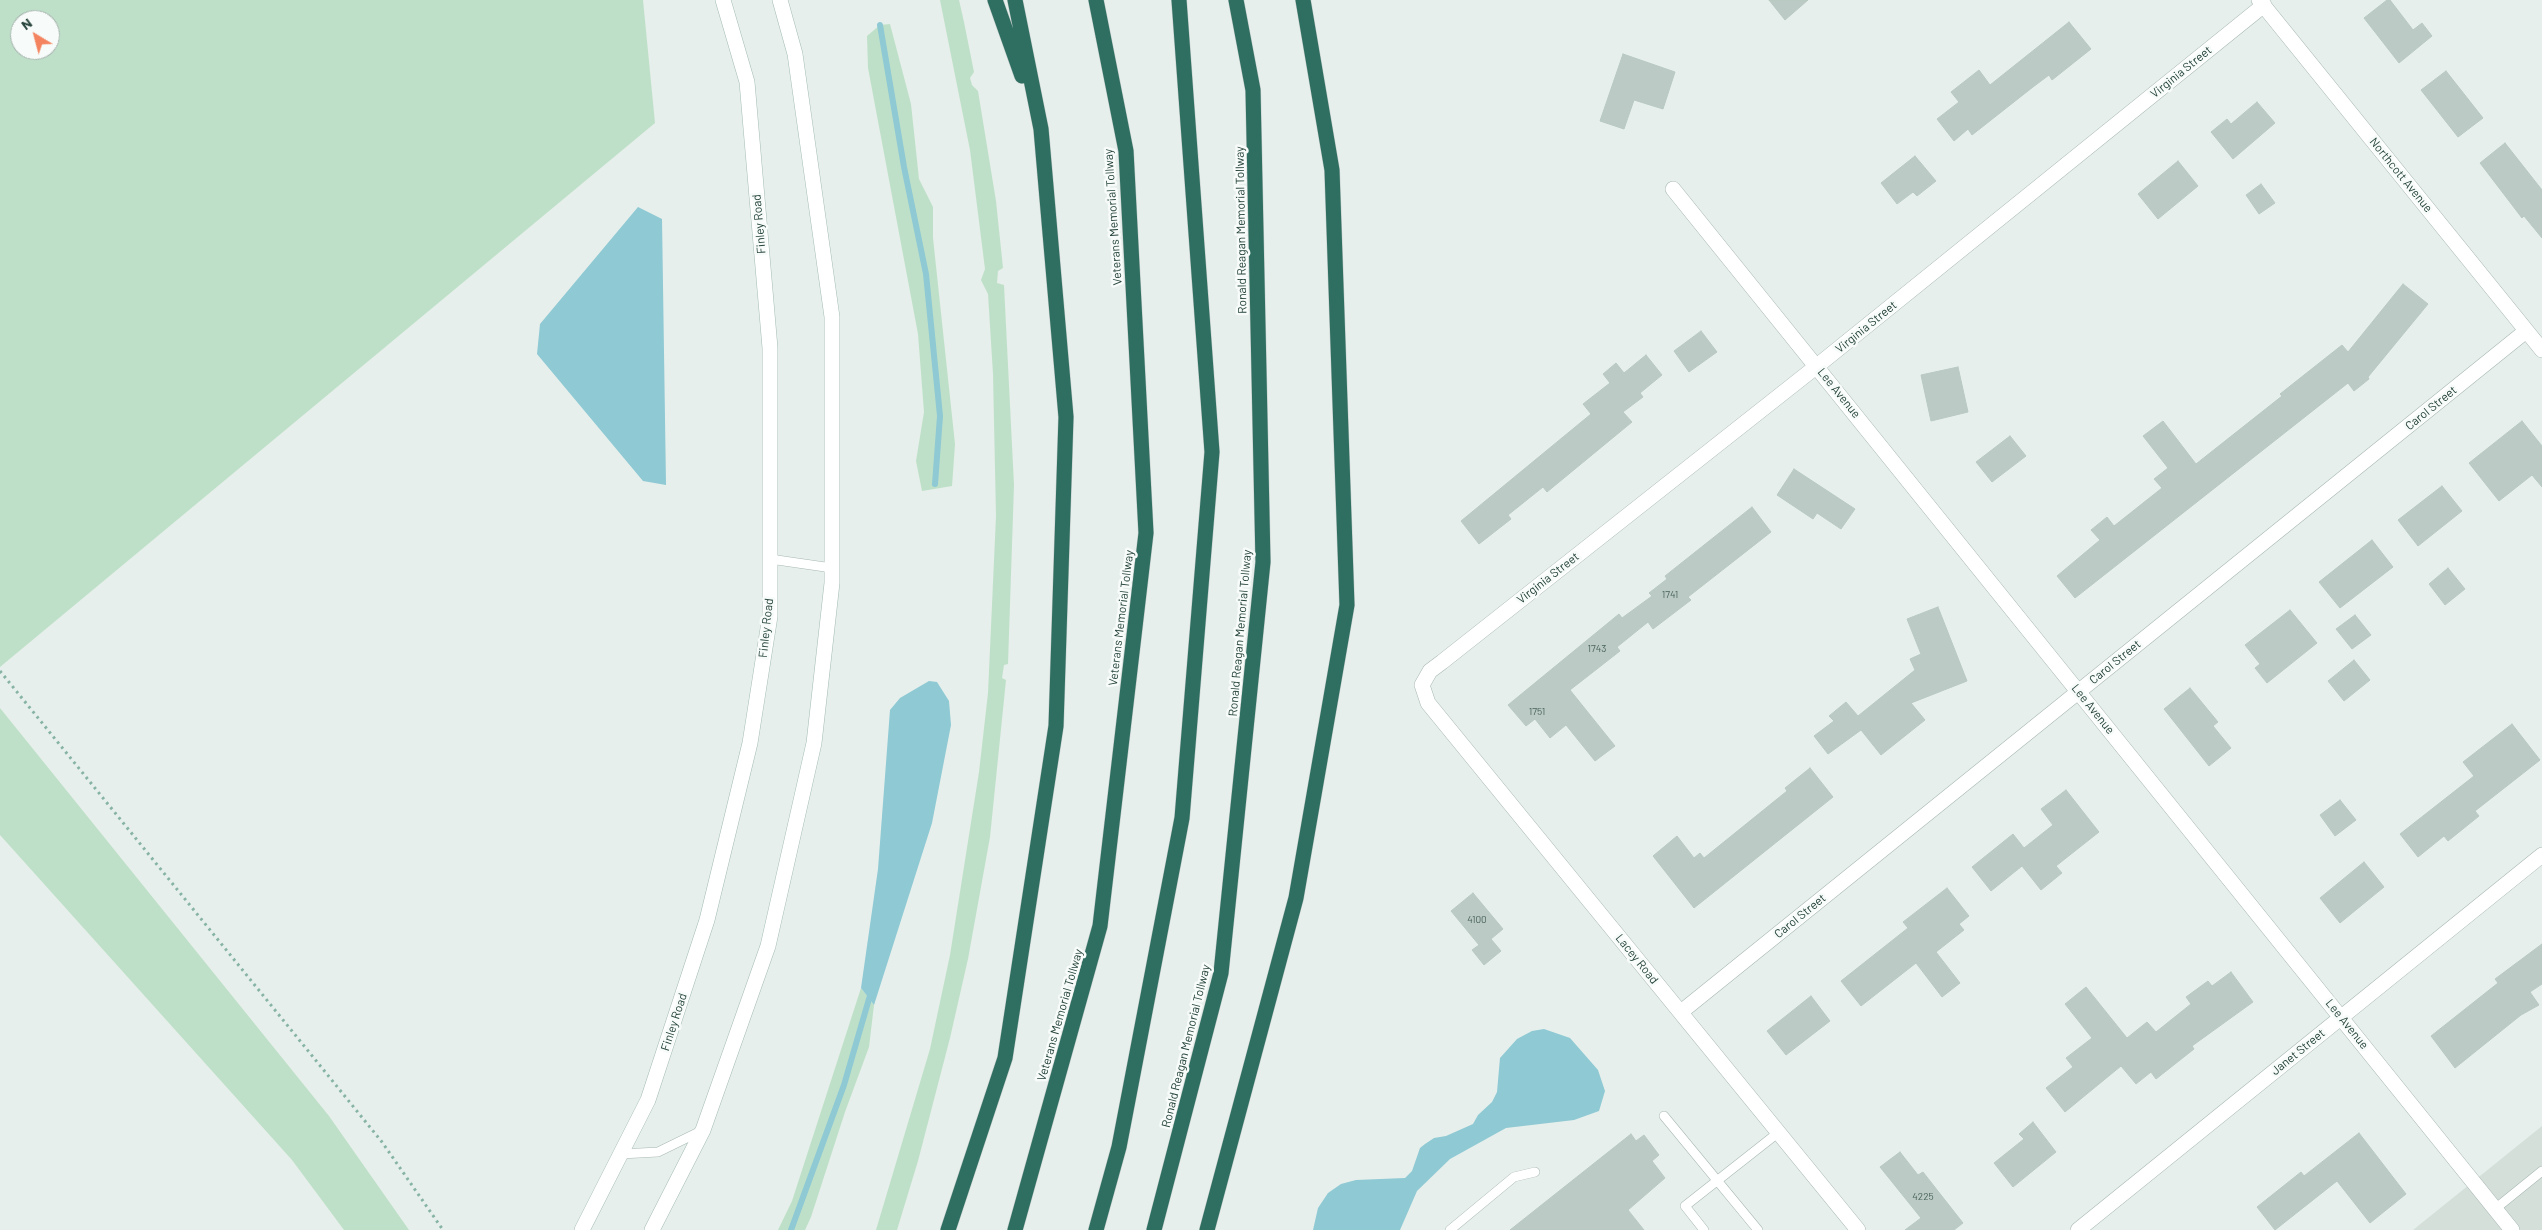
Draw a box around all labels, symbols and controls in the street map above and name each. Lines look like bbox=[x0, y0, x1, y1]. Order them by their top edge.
north arrow bbox=[10, 10, 60, 60]
text: N bbox=[17, 14, 35, 33]
street label: Virginia Street bbox=[2147, 43, 2215, 101]
street label: Northcott Avenue bbox=[2366, 135, 2436, 215]
street label: Ronald Reagan Memorial Tollway bbox=[1232, 146, 1250, 314]
street label: Veterans Memorial Tollway bbox=[1101, 148, 1125, 286]
street label: Finley Road bbox=[749, 194, 769, 254]
street label: Virginia Street bbox=[1832, 298, 1900, 356]
street label: Lee Avenue bbox=[1814, 365, 1864, 421]
street label: Carol Street bbox=[2402, 383, 2460, 433]
street label: Veterans Memorial Tollway bbox=[1106, 549, 1136, 687]
street label: Ronald Reagan Memorial Tollway bbox=[1226, 549, 1254, 717]
street label: Virginia Street bbox=[1514, 549, 1582, 607]
house number: 1741 bbox=[1662, 589, 1678, 601]
street label: Finley Road bbox=[756, 598, 776, 658]
street label: Carol Street bbox=[2086, 637, 2144, 687]
house number: 1743 bbox=[1588, 643, 1606, 655]
street label: Lee Avenue bbox=[2068, 681, 2118, 737]
house number: 1751 bbox=[1529, 706, 1545, 718]
street label: Carol Street bbox=[1771, 891, 1829, 941]
house number: 4100 bbox=[1467, 914, 1487, 926]
street label: Lacey Road bbox=[1613, 931, 1661, 987]
street label: Veterans Memorial Tollway bbox=[1034, 947, 1086, 1083]
street label: Ronald Reagan Memorial Tollway bbox=[1159, 963, 1213, 1129]
street label: Finley Road bbox=[658, 991, 690, 1053]
street label: Lee Avenue bbox=[2322, 996, 2372, 1052]
street label: Janet Street bbox=[2268, 1026, 2328, 1078]
house number: 4225 bbox=[1912, 1191, 1934, 1203]

